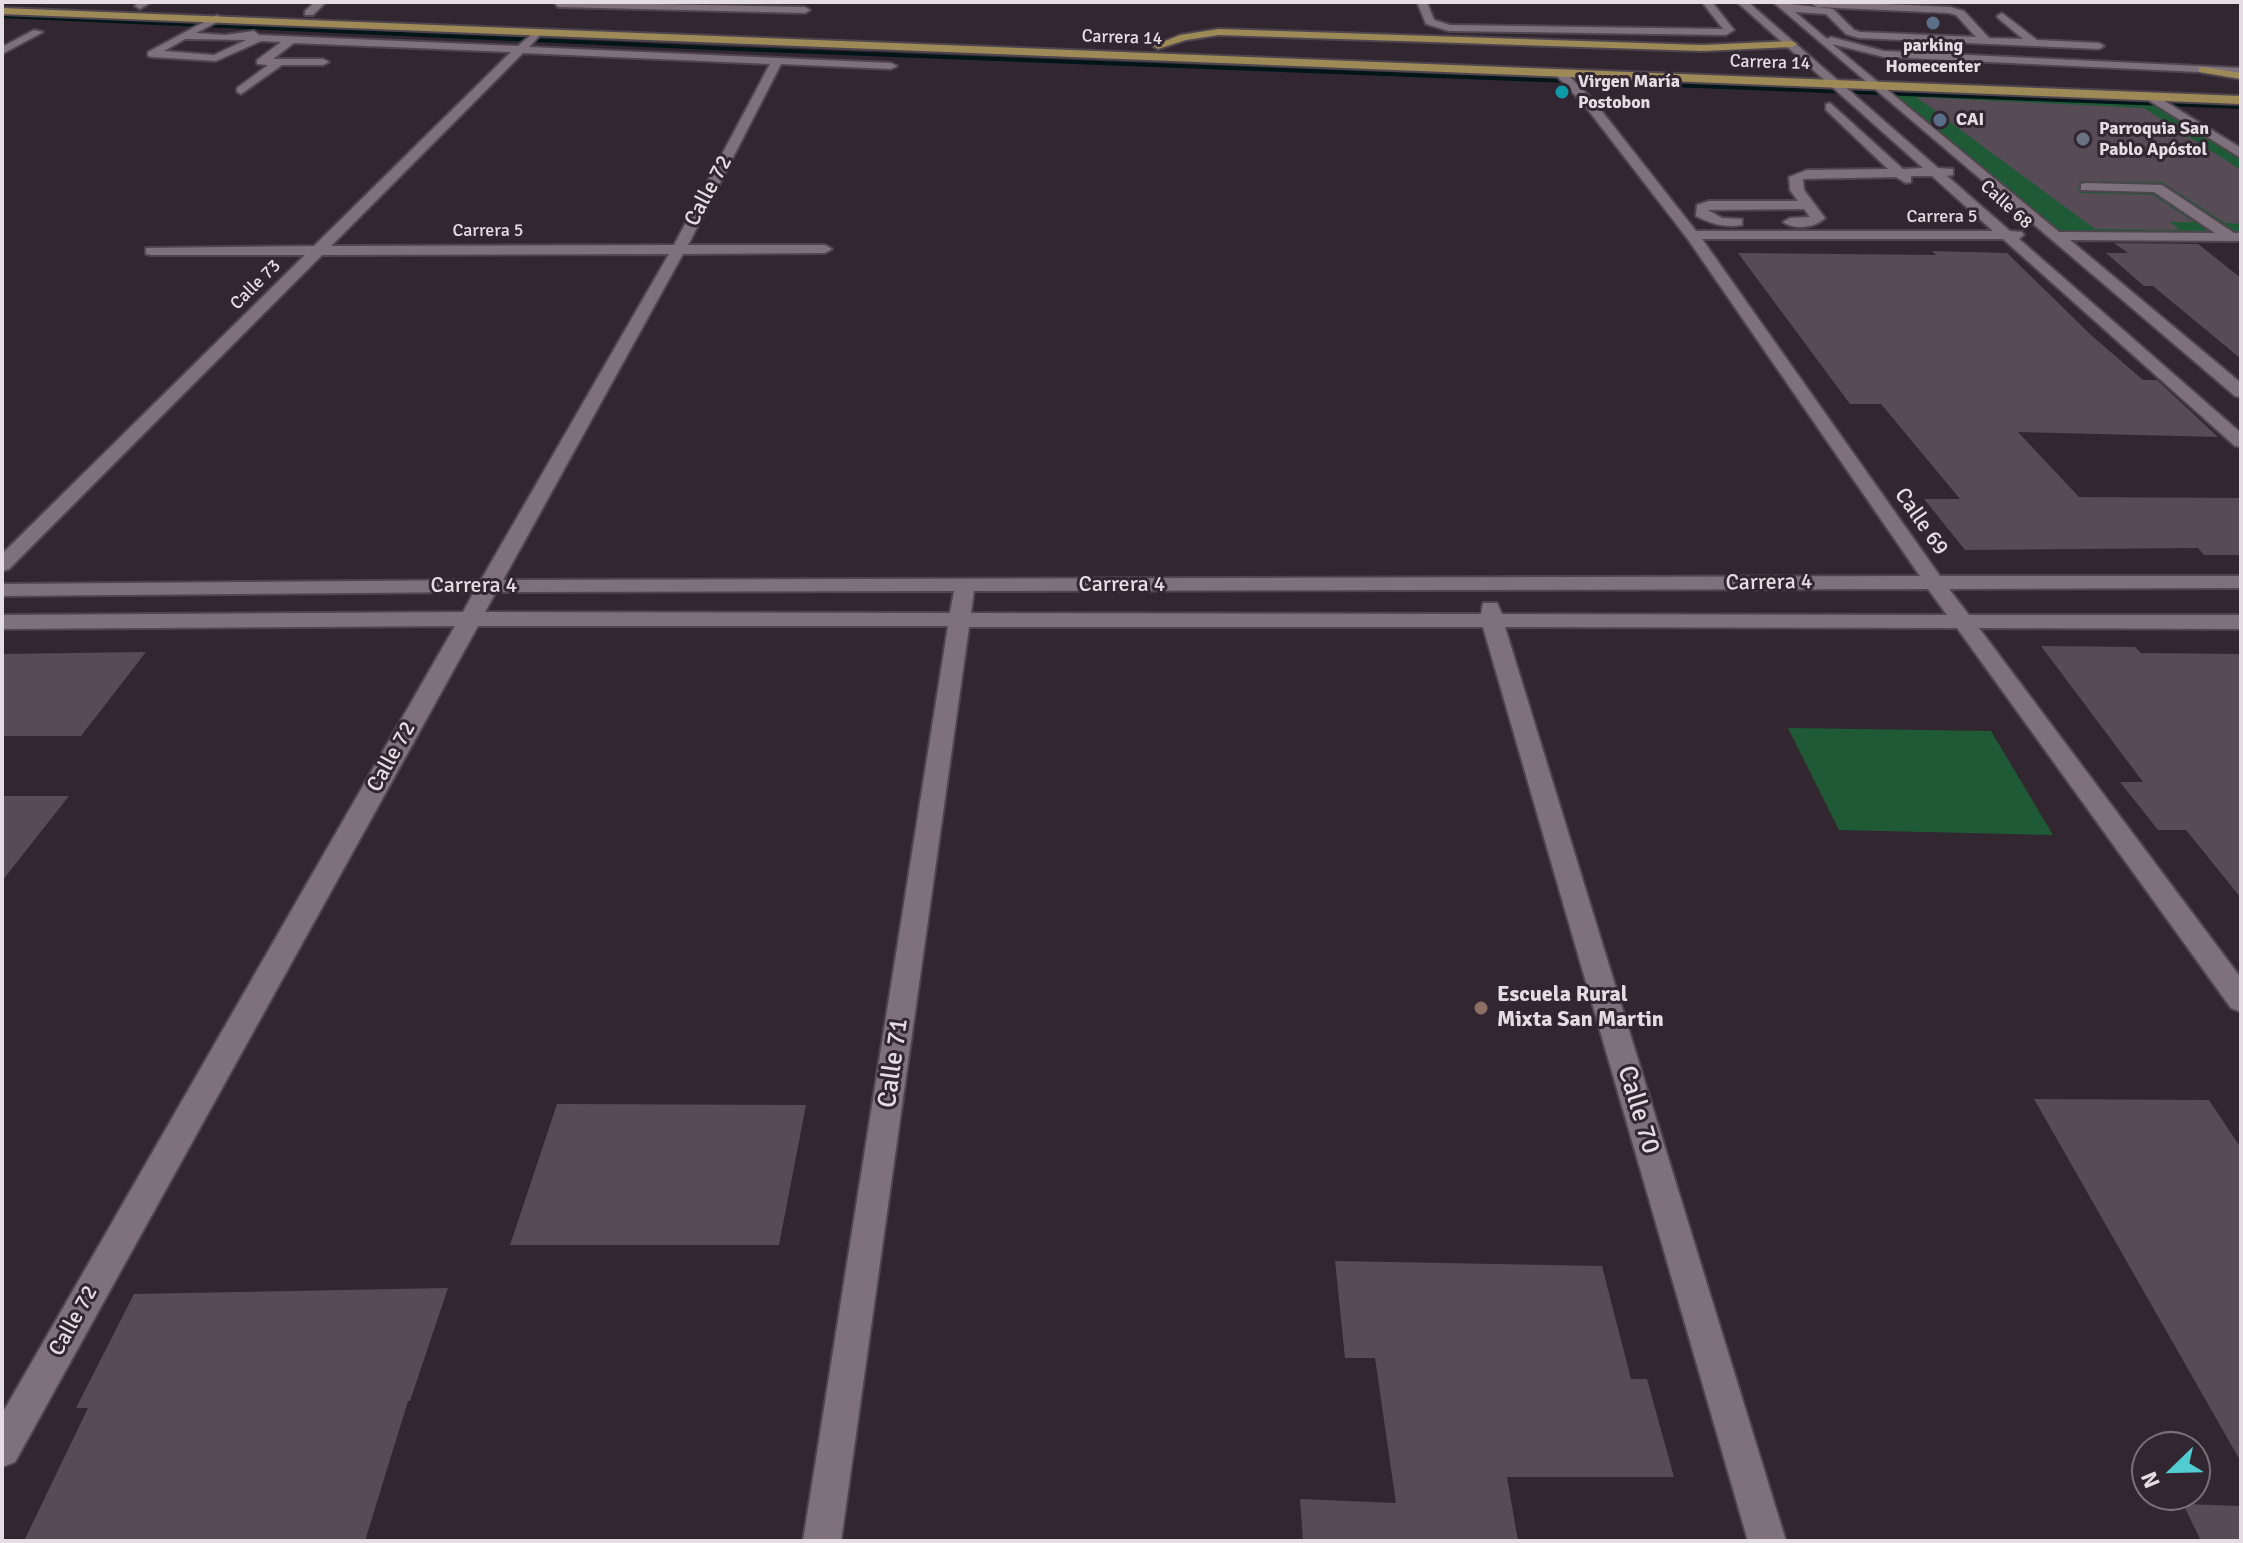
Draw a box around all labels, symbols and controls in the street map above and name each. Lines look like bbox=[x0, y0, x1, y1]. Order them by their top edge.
marker: parking Homecenter bbox=[1924, 14, 1942, 32]
street label: Carrera 14 bbox=[1081, 26, 1163, 50]
place label: parking Homecenter bbox=[1885, 35, 1981, 78]
street label: Carrera 14 bbox=[1729, 51, 1811, 75]
place label: Virgen María Postobon bbox=[1578, 71, 1680, 114]
marker: Virgen María Postobon bbox=[1553, 83, 1571, 101]
place label: CAI bbox=[1956, 109, 1984, 131]
marker: CAI bbox=[1931, 111, 1949, 129]
place label: Parroquia San Pablo Apóstol bbox=[2099, 118, 2209, 160]
marker: Parroquia San Pablo Apóstol bbox=[2074, 130, 2092, 148]
street label: Calle 72 bbox=[679, 151, 739, 231]
street label: Calle 68 bbox=[1976, 176, 2036, 234]
street label: Carrera 5 bbox=[1906, 206, 1978, 228]
street label: Carrera 5 bbox=[452, 220, 524, 242]
street label: Calle 73 bbox=[226, 255, 286, 315]
street label: Calle 69 bbox=[1888, 483, 1954, 561]
street label: Carrera 4 bbox=[1725, 569, 1813, 597]
street label: Carrera 4 bbox=[1079, 572, 1165, 598]
street label: Carrera 4 bbox=[431, 573, 517, 599]
street label: Calle 72 bbox=[362, 717, 422, 797]
place label: Escuela Rural Mixta San Martin bbox=[1497, 982, 1664, 1034]
marker: Escuela Rural Mixta San Martin bbox=[1472, 999, 1490, 1017]
street label: Calle 71 bbox=[872, 1016, 916, 1110]
street label: Calle 70 bbox=[1610, 1062, 1666, 1158]
street label: Calle 72 bbox=[44, 1281, 104, 1361]
north arrow bbox=[2131, 1431, 2211, 1511]
text: N bbox=[2135, 1467, 2166, 1492]

